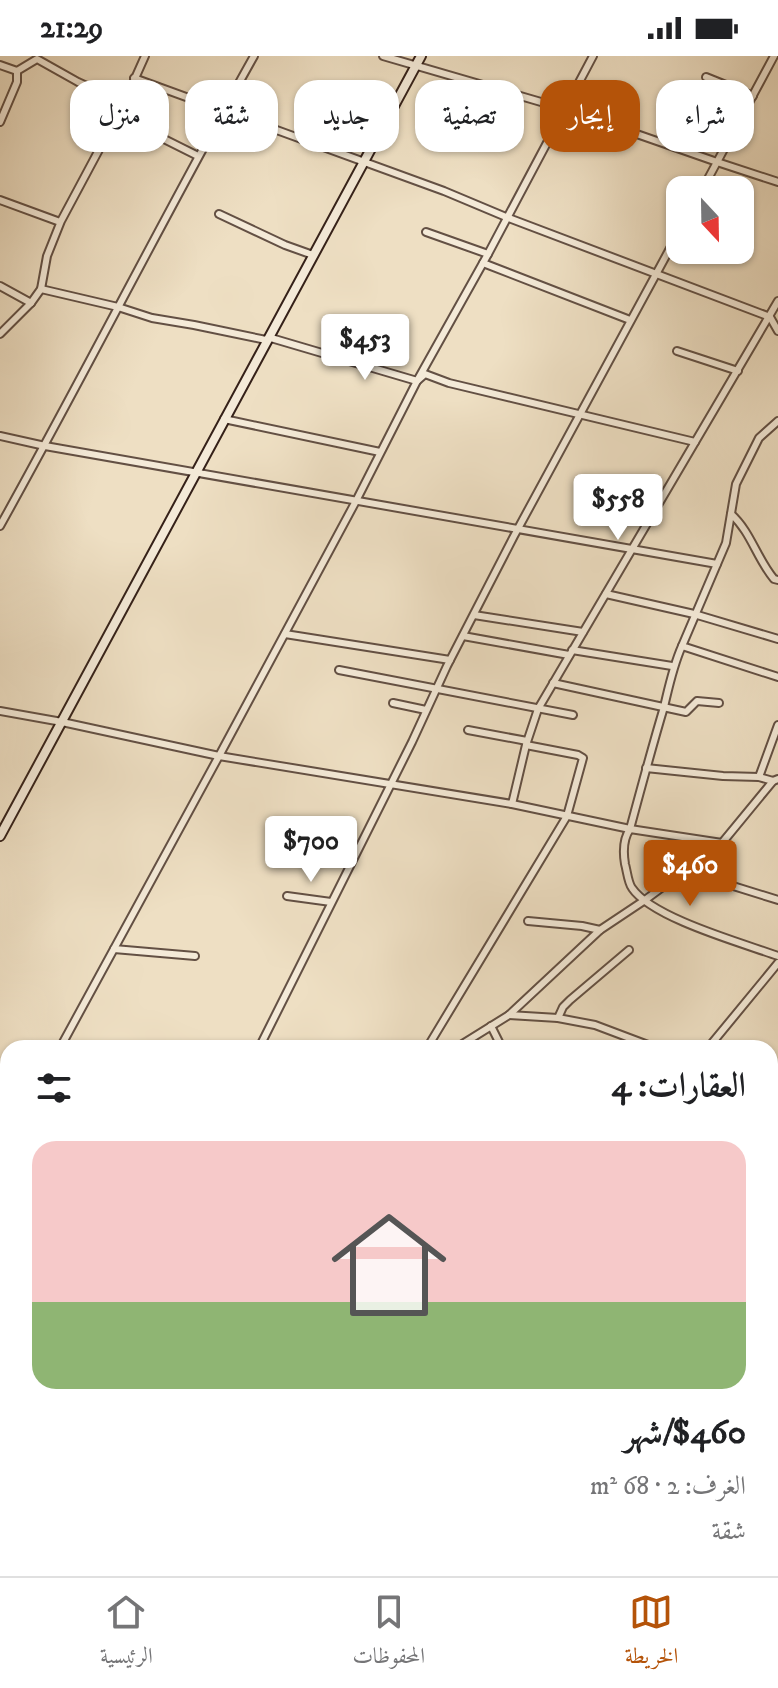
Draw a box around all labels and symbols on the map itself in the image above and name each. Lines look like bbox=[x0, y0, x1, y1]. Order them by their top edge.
north arrow bbox=[666, 176, 754, 264]
pin: $453 bbox=[318, 314, 412, 382]
pin: $558 bbox=[571, 474, 665, 542]
pin: $700 bbox=[264, 816, 358, 884]
pin: $460 bbox=[643, 840, 737, 908]

